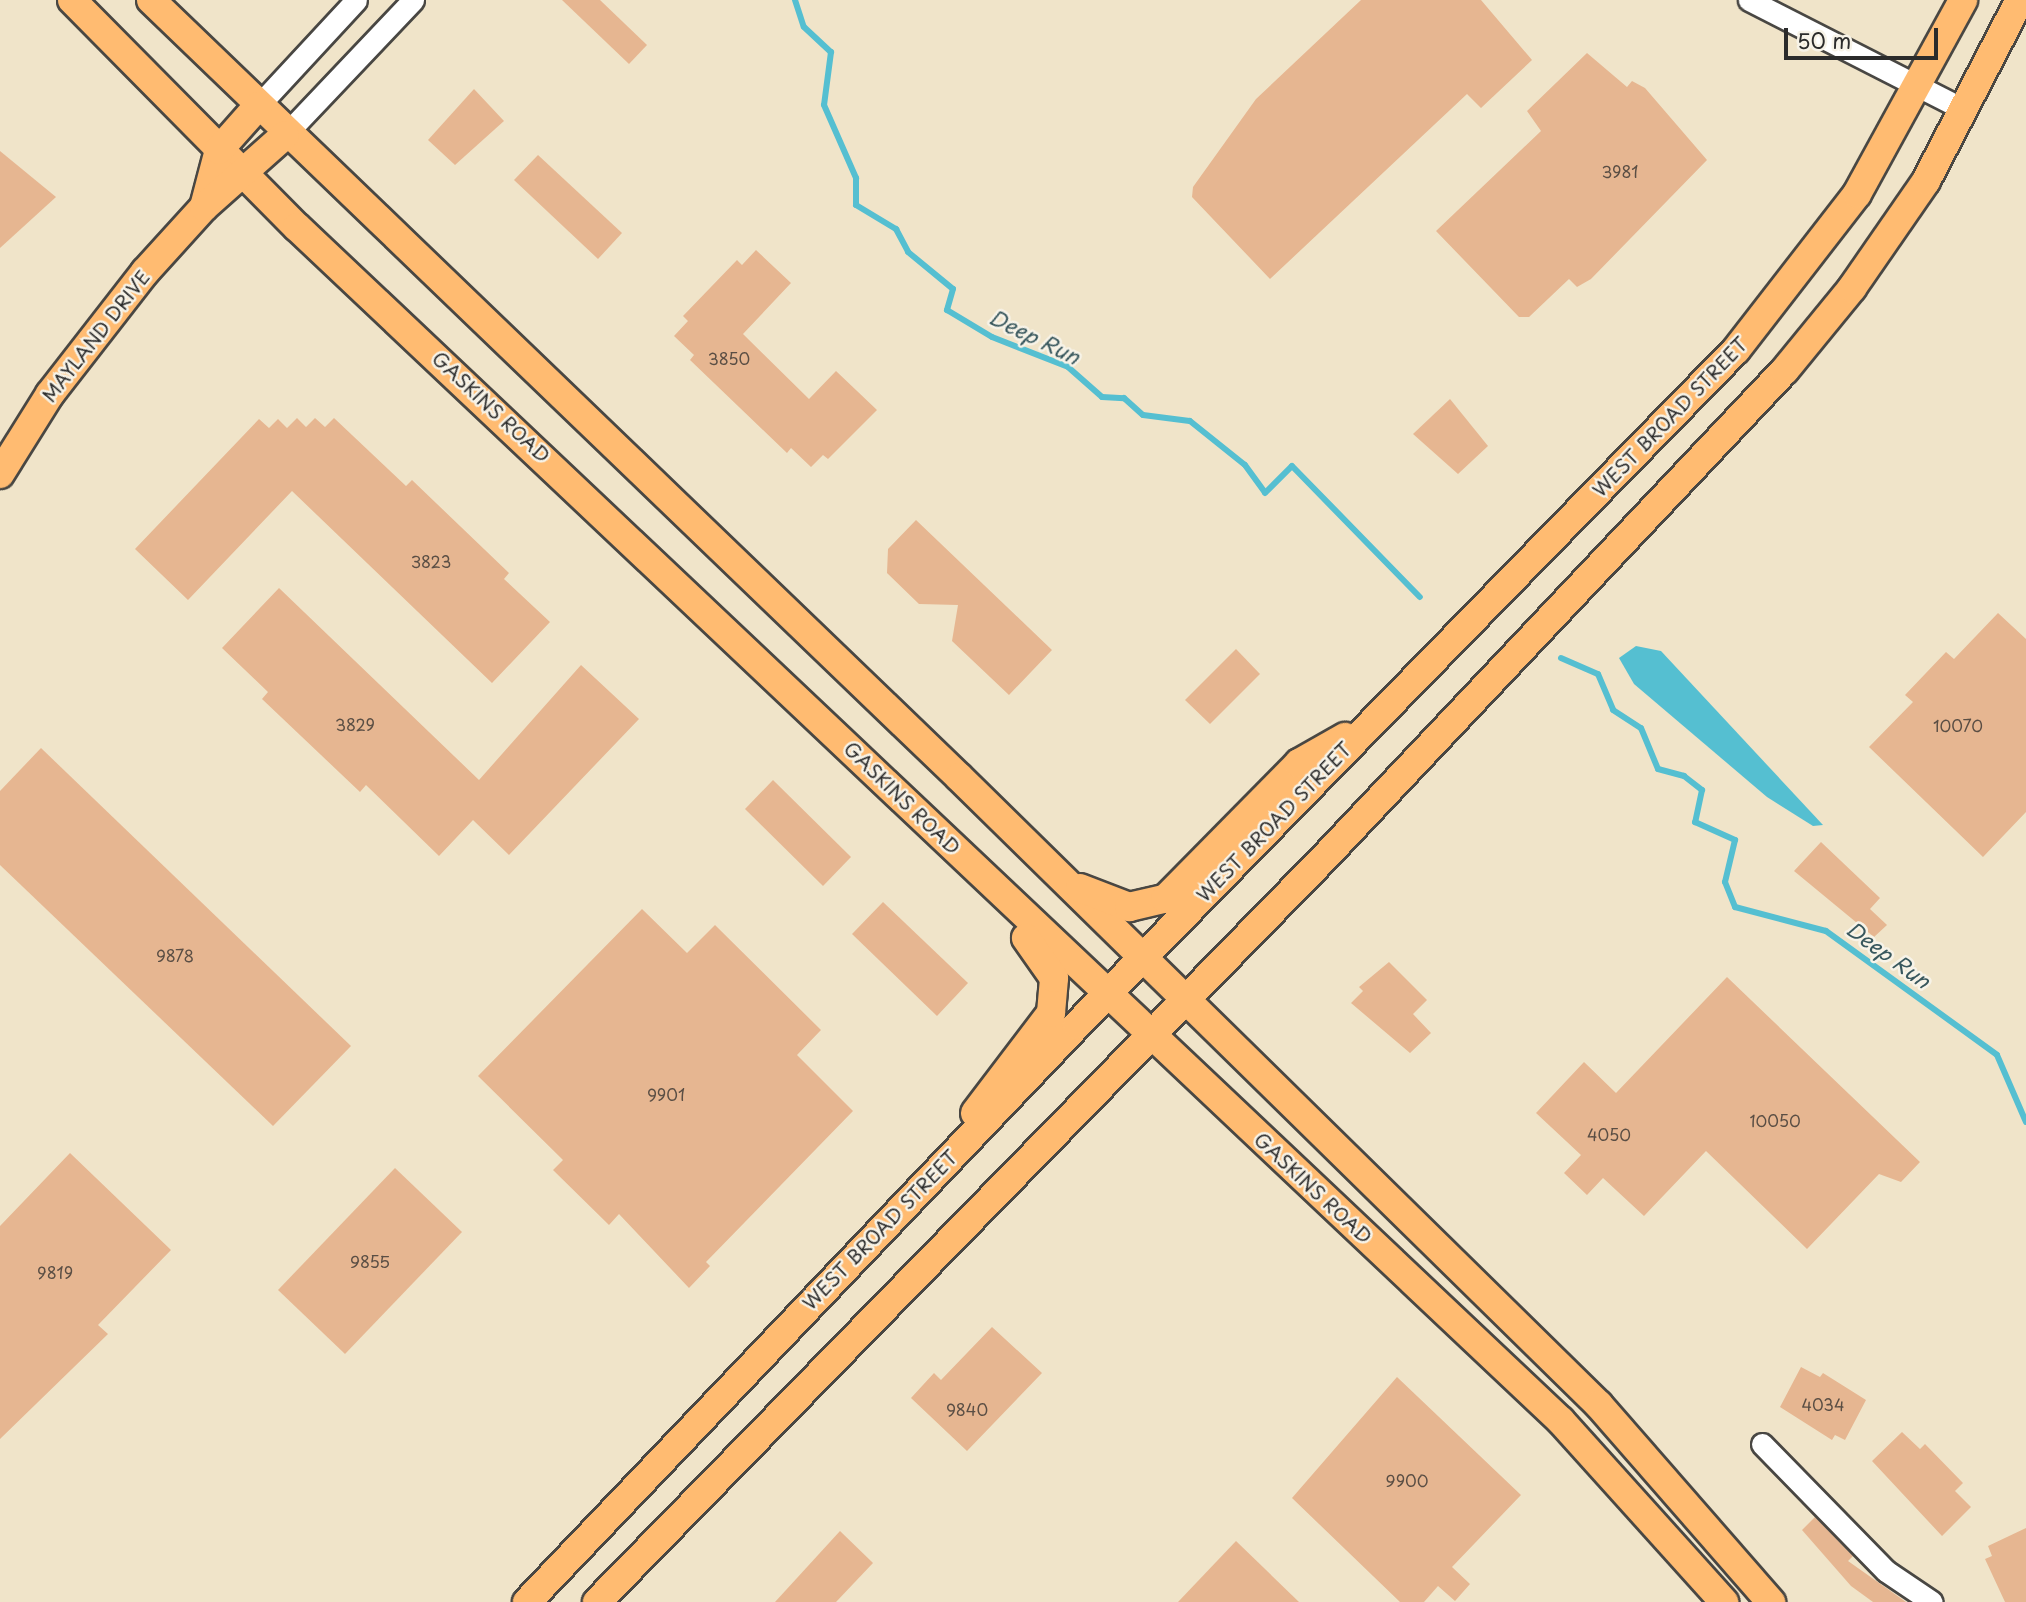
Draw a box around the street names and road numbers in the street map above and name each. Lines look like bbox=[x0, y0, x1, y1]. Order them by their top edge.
street label: MAYLAND DRIVE bbox=[38, 266, 154, 406]
street label: WEST BROAD STREET bbox=[1587, 332, 1753, 502]
street label: GASKINS ROAD bbox=[428, 347, 554, 467]
street label: GASKINS ROAD bbox=[839, 737, 965, 859]
street label: WEST BROAD STREET bbox=[1191, 737, 1357, 907]
street label: GASKINS ROAD bbox=[1250, 1128, 1376, 1248]
street label: WEST BROAD STREET bbox=[797, 1145, 963, 1315]

